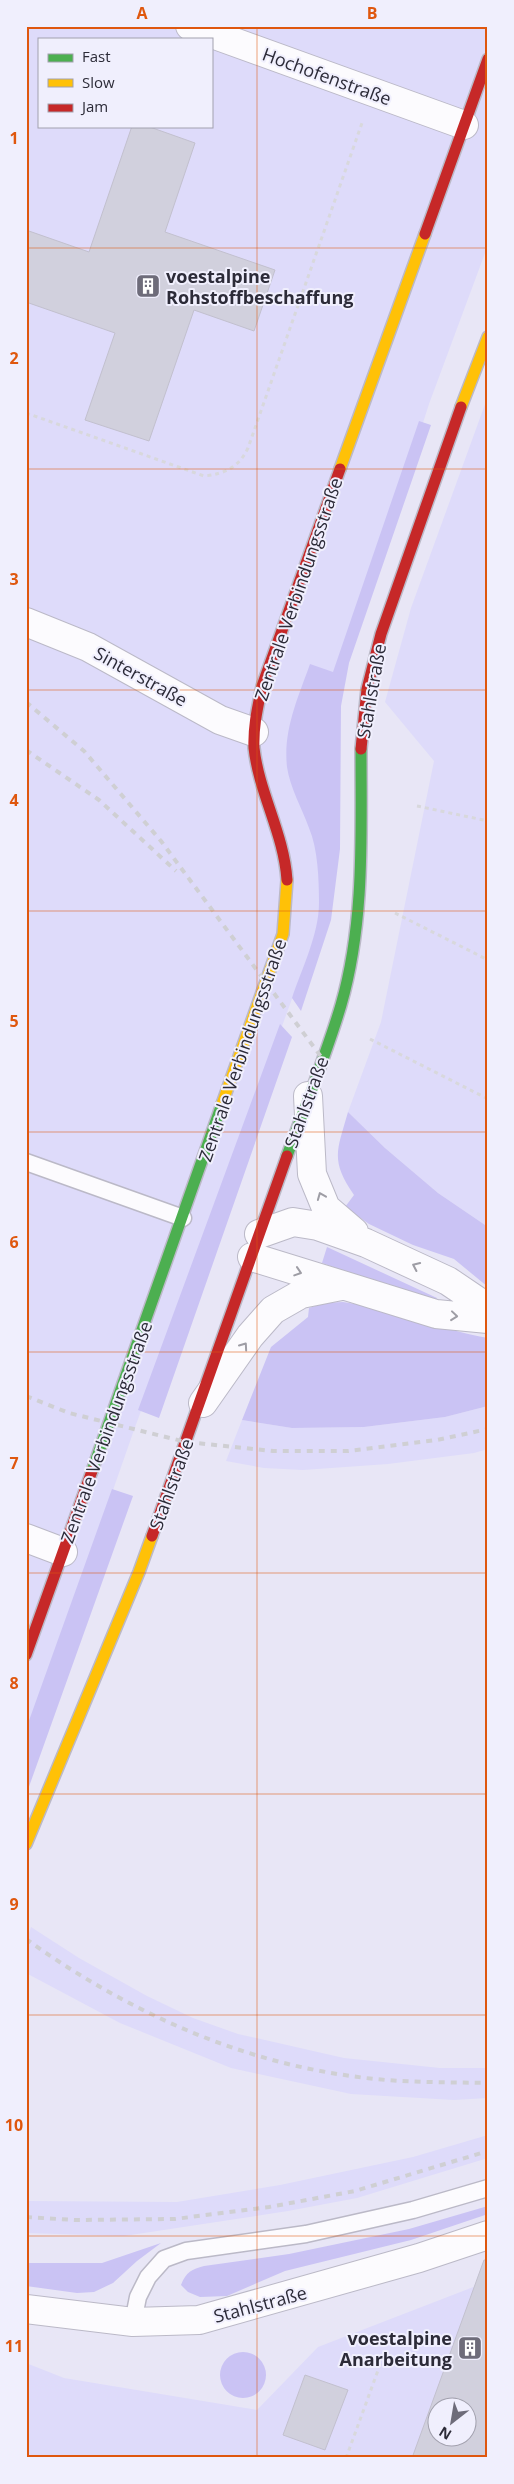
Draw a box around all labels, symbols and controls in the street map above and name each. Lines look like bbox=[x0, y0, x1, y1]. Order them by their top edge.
text: A bbox=[136, 2, 148, 24]
text: B bbox=[367, 2, 377, 24]
legend bbox=[38, 38, 212, 128]
street label: Hochofenstraße bbox=[259, 42, 395, 110]
text: Fast bbox=[82, 46, 111, 66]
text: Slow bbox=[82, 72, 115, 92]
text: Jam bbox=[80, 96, 108, 116]
text: 1 bbox=[9, 127, 19, 149]
place label: voestalpine Rohstoffbeschaffung bbox=[166, 264, 353, 309]
building icon: voestalpine Rohstoffbeschaffung bbox=[135, 273, 161, 299]
text: 2 bbox=[9, 347, 19, 369]
street label: Zentrale Verbindungsstraße bbox=[248, 474, 348, 704]
text: 3 bbox=[9, 568, 19, 590]
street label: Sinterstraße bbox=[90, 641, 192, 711]
street label: Stahlstraße bbox=[351, 642, 391, 740]
text: 4 bbox=[9, 789, 19, 811]
street label: Zentrale Verbindungsstraße bbox=[192, 935, 292, 1165]
text: 5 bbox=[9, 1010, 19, 1032]
street label: Stahlstraße bbox=[278, 1053, 334, 1151]
one-way arrow bbox=[317, 1192, 328, 1201]
text: 6 bbox=[9, 1231, 19, 1253]
one-way arrow bbox=[412, 1262, 421, 1272]
one-way arrow bbox=[293, 1266, 302, 1276]
one-way arrow bbox=[450, 1310, 458, 1321]
street label: Zentrale Verbindungsstraße bbox=[55, 1318, 157, 1546]
one-way arrow bbox=[238, 1342, 247, 1351]
street label: Stahlstraße bbox=[143, 1435, 199, 1533]
text: 7 bbox=[9, 1452, 19, 1474]
text: 8 bbox=[9, 1672, 19, 1694]
text: 9 bbox=[9, 1893, 19, 1915]
text: 10 bbox=[5, 2114, 23, 2136]
street label: Stahlstraße bbox=[211, 2280, 309, 2328]
place label: voestalpine Anarbeitung bbox=[340, 2326, 452, 2371]
text: 11 bbox=[5, 2335, 23, 2357]
building icon: voestalpine Anarbeitung bbox=[457, 2335, 483, 2361]
north arrow bbox=[426, 2396, 476, 2446]
text: N bbox=[435, 2422, 455, 2445]

